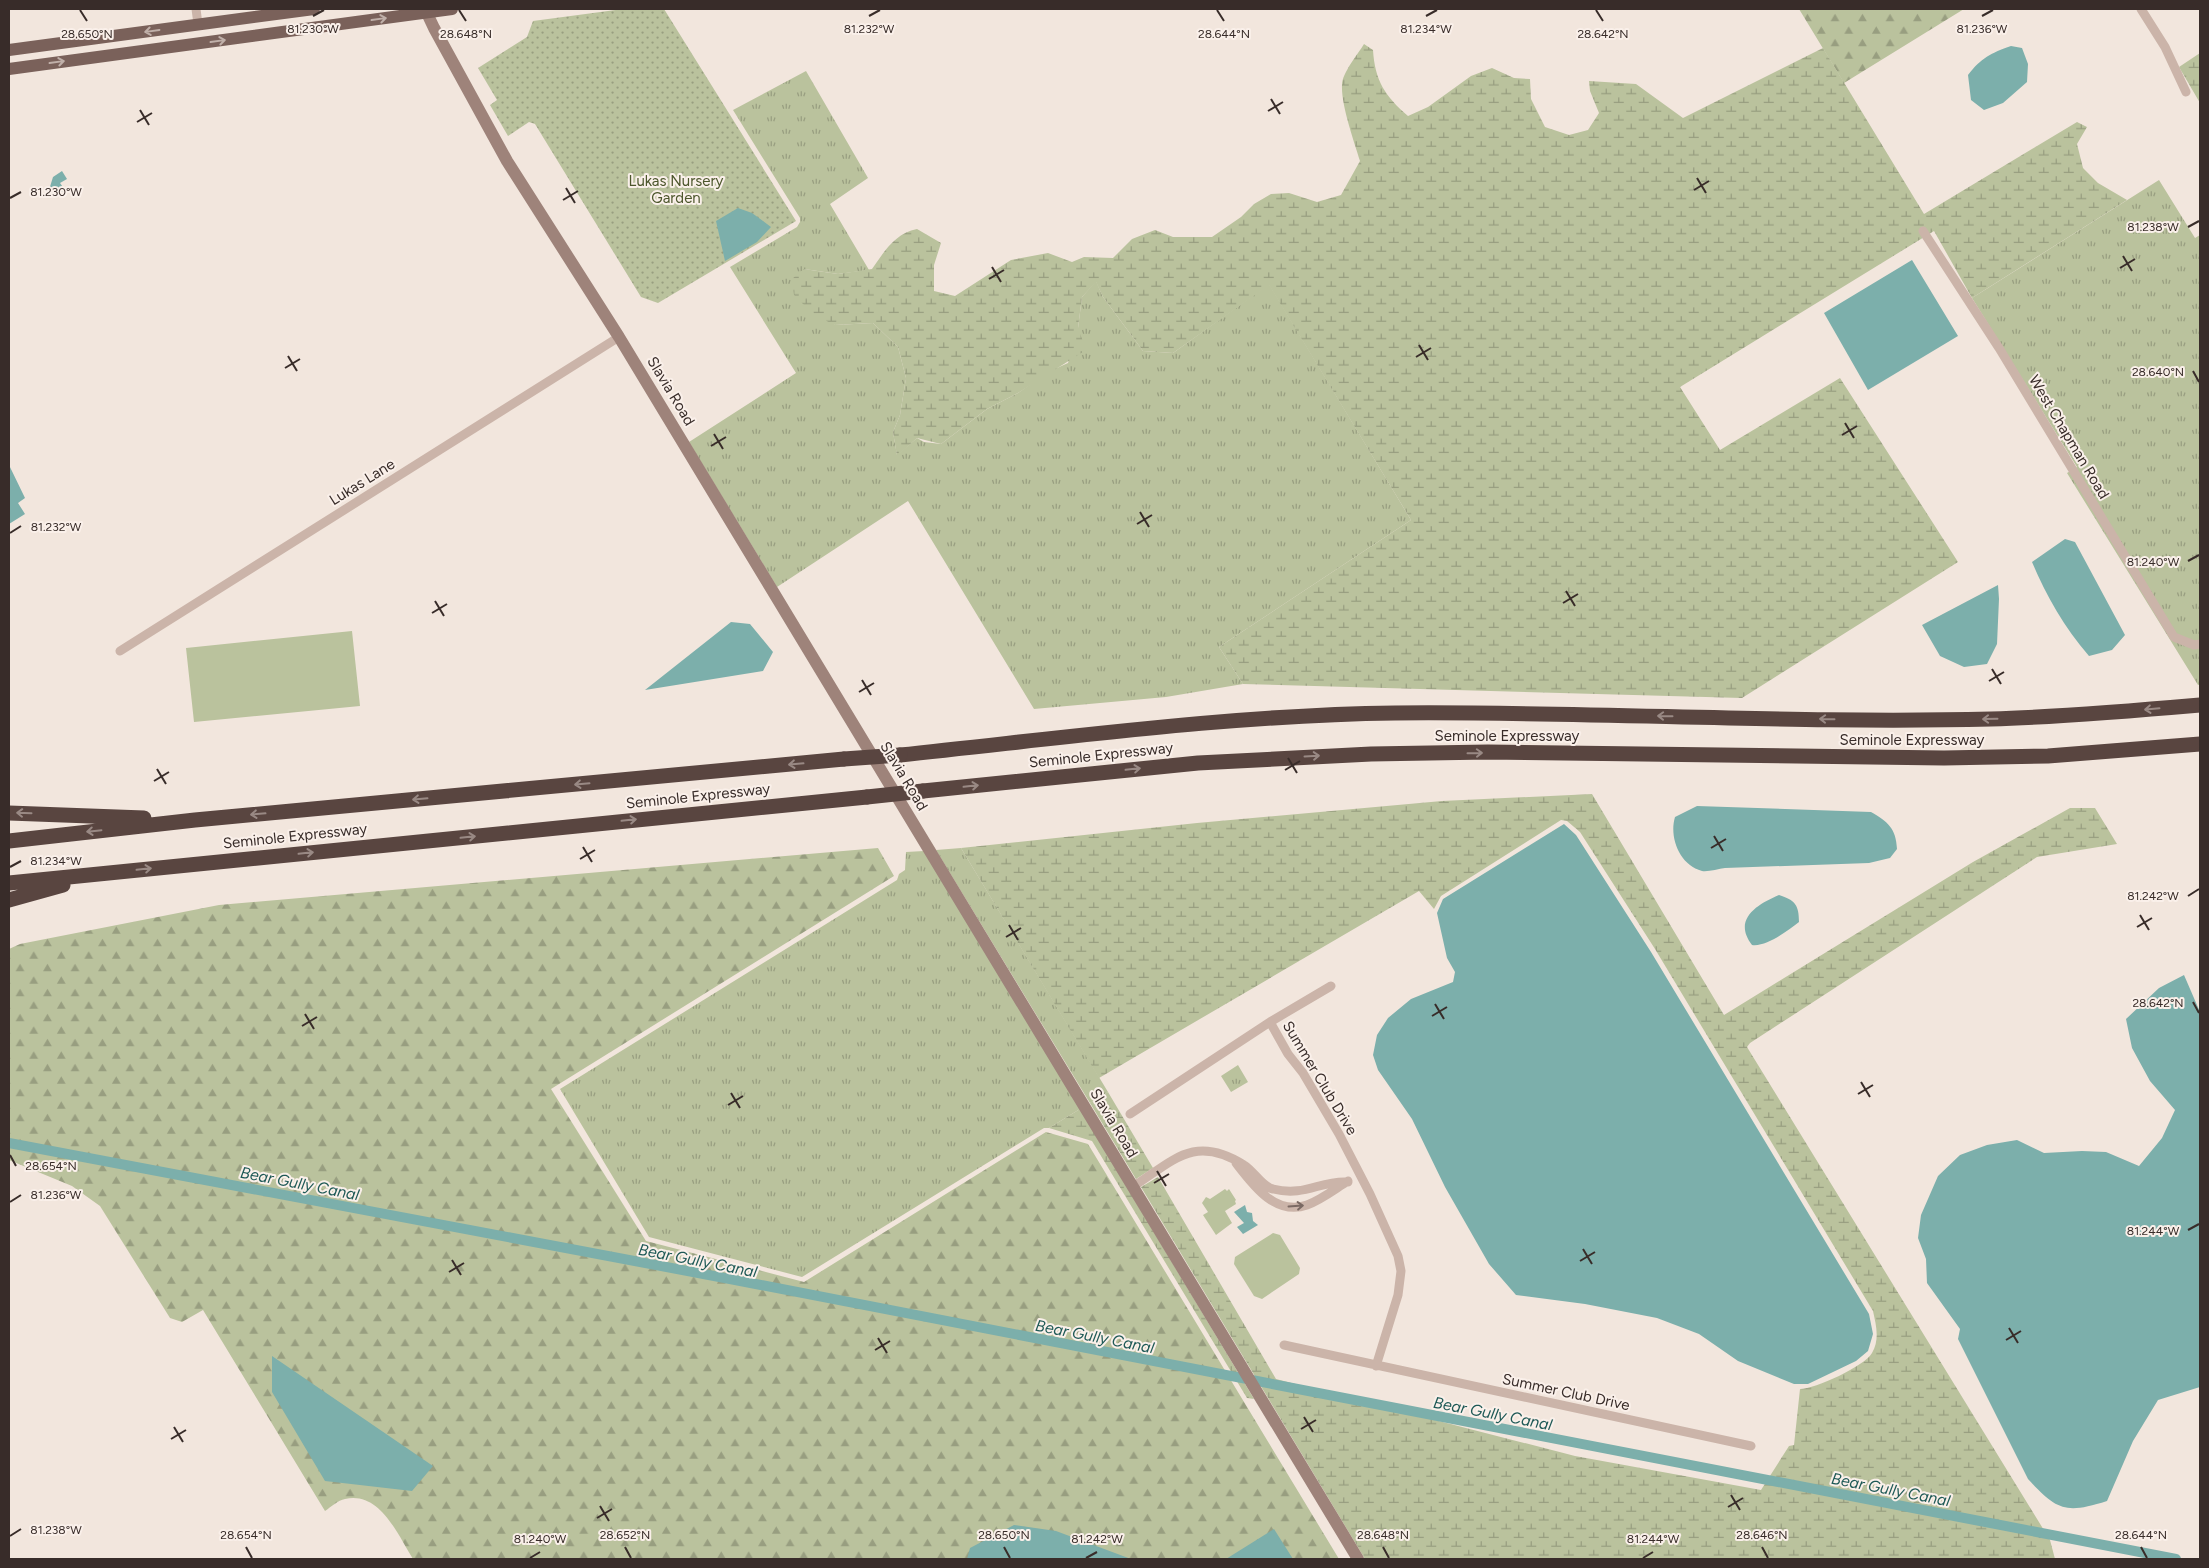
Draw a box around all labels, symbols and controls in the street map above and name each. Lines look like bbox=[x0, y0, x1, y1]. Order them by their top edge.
one-way arrow bbox=[371, 14, 387, 24]
text: 81.230°W bbox=[287, 22, 339, 36]
text: 81.232°W bbox=[844, 22, 895, 36]
text: 81.234°W bbox=[1400, 22, 1452, 36]
text: 81.236°W bbox=[1957, 22, 2008, 36]
one-way arrow bbox=[145, 26, 161, 36]
text: 28.650°N bbox=[61, 27, 113, 41]
text: 28.648°N bbox=[440, 27, 492, 41]
text: 28.644°N bbox=[1198, 27, 1250, 41]
text: 28.642°N bbox=[1577, 27, 1629, 41]
one-way arrow bbox=[210, 35, 226, 45]
one-way arrow bbox=[49, 57, 65, 67]
park label: Lukas Nursery Garden bbox=[629, 172, 724, 207]
text: 81.230°W bbox=[30, 185, 82, 199]
text: 81.238°W bbox=[2127, 220, 2179, 234]
street label: Slavia Road bbox=[643, 353, 699, 429]
text: 28.640°N bbox=[2132, 365, 2184, 379]
street label: West Chapman Road bbox=[2025, 372, 2113, 502]
street label: Lukas Lane bbox=[326, 455, 398, 509]
text: 81.232°W bbox=[31, 520, 82, 534]
text: 81.240°W bbox=[2127, 555, 2180, 569]
one-way arrow bbox=[2144, 704, 2160, 714]
one-way arrow bbox=[1657, 711, 1673, 721]
one-way arrow bbox=[1819, 714, 1836, 724]
one-way arrow bbox=[1982, 714, 1998, 724]
street label: Seminole Expressway bbox=[1434, 727, 1580, 745]
street label: Seminole Expressway bbox=[1839, 731, 1985, 749]
street label: Slavia Road bbox=[876, 738, 932, 814]
street label: Seminole Expressway bbox=[1028, 738, 1174, 772]
one-way arrow bbox=[1467, 748, 1483, 757]
one-way arrow bbox=[1304, 752, 1320, 761]
one-way arrow bbox=[788, 759, 804, 769]
one-way arrow bbox=[1125, 764, 1141, 774]
one-way arrow bbox=[574, 779, 590, 789]
street label: Seminole Expressway bbox=[625, 779, 771, 813]
one-way arrow bbox=[963, 781, 979, 791]
one-way arrow bbox=[412, 794, 428, 804]
one-way arrow bbox=[16, 809, 32, 818]
one-way arrow bbox=[250, 810, 266, 819]
one-way arrow bbox=[621, 816, 637, 825]
street label: Seminole Expressway bbox=[222, 819, 368, 853]
one-way arrow bbox=[87, 826, 103, 836]
one-way arrow bbox=[459, 832, 475, 842]
one-way arrow bbox=[298, 848, 314, 858]
text: 81.234°W bbox=[30, 854, 82, 868]
one-way arrow bbox=[136, 864, 152, 874]
text: 81.242°W bbox=[2127, 889, 2179, 903]
text: 28.642°N bbox=[2132, 996, 2184, 1010]
street label: Summer Club Drive bbox=[1279, 1018, 1361, 1138]
street label: Slavia Road bbox=[1086, 1085, 1142, 1161]
text: 28.654°N bbox=[25, 1159, 77, 1173]
water label: Bear Gully Canal bbox=[239, 1163, 361, 1204]
text: 81.236°W bbox=[31, 1188, 82, 1202]
one-way arrow bbox=[1288, 1201, 1304, 1210]
text: 81.244°W bbox=[2127, 1224, 2180, 1238]
water label: Bear Gully Canal bbox=[637, 1240, 759, 1281]
water label: Bear Gully Canal bbox=[1034, 1316, 1156, 1357]
street label: Summer Club Drive bbox=[1501, 1370, 1631, 1414]
water label: Bear Gully Canal bbox=[1432, 1393, 1554, 1434]
water label: Bear Gully Canal bbox=[1830, 1469, 1952, 1510]
text: 81.238°W bbox=[30, 1523, 82, 1537]
text: 28.654°N bbox=[220, 1528, 272, 1542]
text: 28.652°N bbox=[600, 1528, 650, 1542]
text: 28.650°N bbox=[978, 1528, 1030, 1542]
text: 28.648°N bbox=[1357, 1528, 1409, 1542]
text: 28.646°N bbox=[1736, 1528, 1788, 1542]
text: 28.644°N bbox=[2115, 1528, 2167, 1542]
text: 81.240°W bbox=[514, 1532, 567, 1546]
text: 81.242°W bbox=[1071, 1532, 1123, 1546]
text: 81.244°W bbox=[1627, 1532, 1680, 1546]

